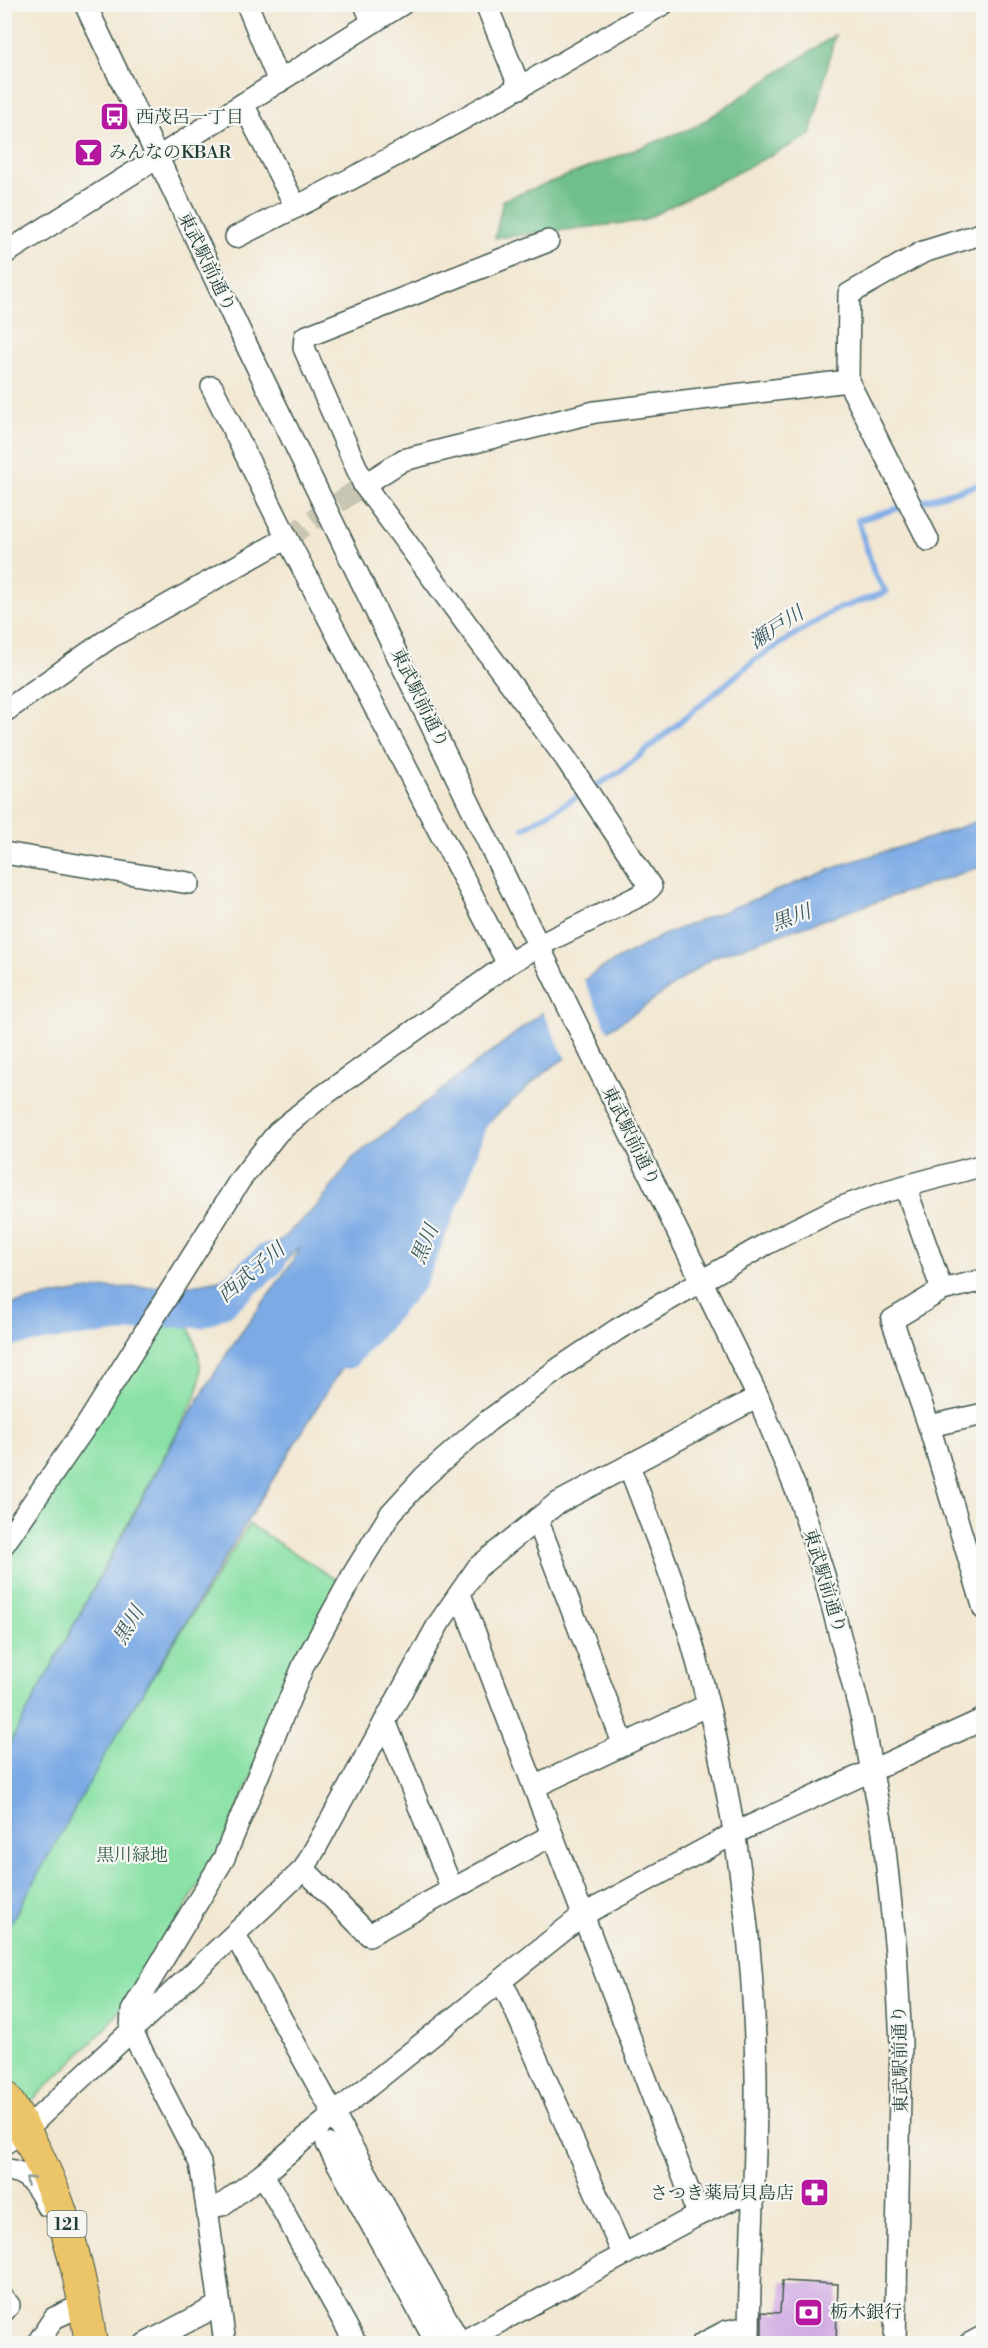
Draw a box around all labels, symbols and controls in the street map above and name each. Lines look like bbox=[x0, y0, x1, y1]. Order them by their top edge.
bus stop icon: 西茂呂一丁目 bbox=[99, 101, 131, 133]
place label: 西茂呂一丁目 bbox=[136, 106, 244, 129]
bar icon: みんなのKBAR bbox=[72, 136, 104, 168]
place label: みんなのKBAR bbox=[109, 141, 232, 164]
street label: 東武駅前通り bbox=[173, 209, 241, 316]
water label: 瀬戸川 bbox=[745, 600, 810, 655]
street label: 東武駅前通り bbox=[386, 645, 454, 752]
water label: 黒川 bbox=[768, 899, 816, 937]
street label: 東武駅前通り bbox=[597, 1083, 665, 1190]
water label: 黒川 bbox=[406, 1219, 445, 1268]
water label: 西武子川 bbox=[213, 1237, 292, 1308]
street label: 東武駅前通り bbox=[798, 1526, 851, 1636]
water label: 黒川 bbox=[108, 1600, 151, 1649]
park label: 黒川緑地 bbox=[96, 1844, 168, 1867]
street label: 東武駅前通り bbox=[888, 2005, 913, 2113]
one-way arrow bbox=[25, 2176, 35, 2187]
pharmacy icon: さつき薬局貝島店 bbox=[799, 2177, 831, 2209]
place label: さつき薬局貝島店 bbox=[650, 2182, 794, 2205]
road number: 121 bbox=[48, 2211, 86, 2237]
bank icon: 栃木銀行 bbox=[793, 2296, 825, 2328]
place label: 栃木銀行 bbox=[830, 2301, 902, 2324]

